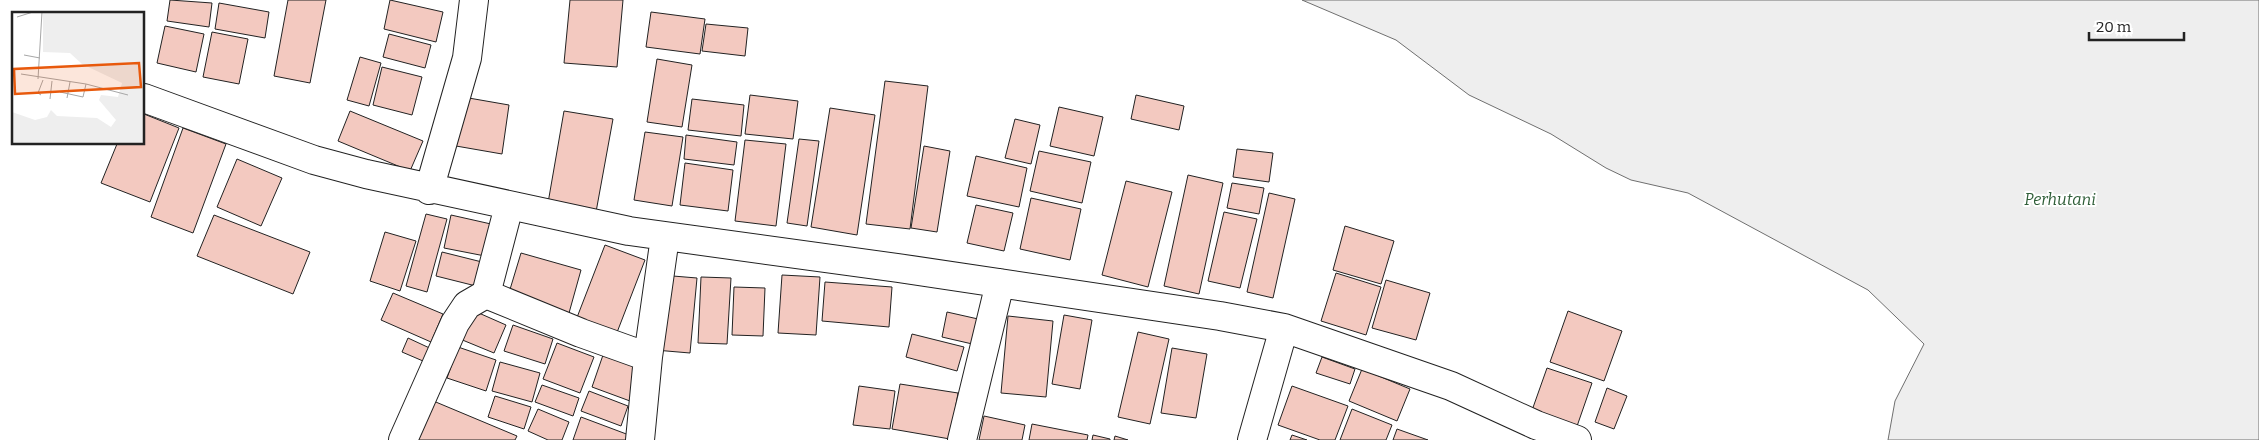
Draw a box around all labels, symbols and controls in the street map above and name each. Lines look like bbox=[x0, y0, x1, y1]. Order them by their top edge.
scale bar bbox=[2089, 10, 2184, 42]
inset map bbox=[12, 12, 145, 145]
text: 20 m bbox=[2096, 18, 2132, 36]
park label: Perhutani bbox=[2024, 190, 2096, 209]

